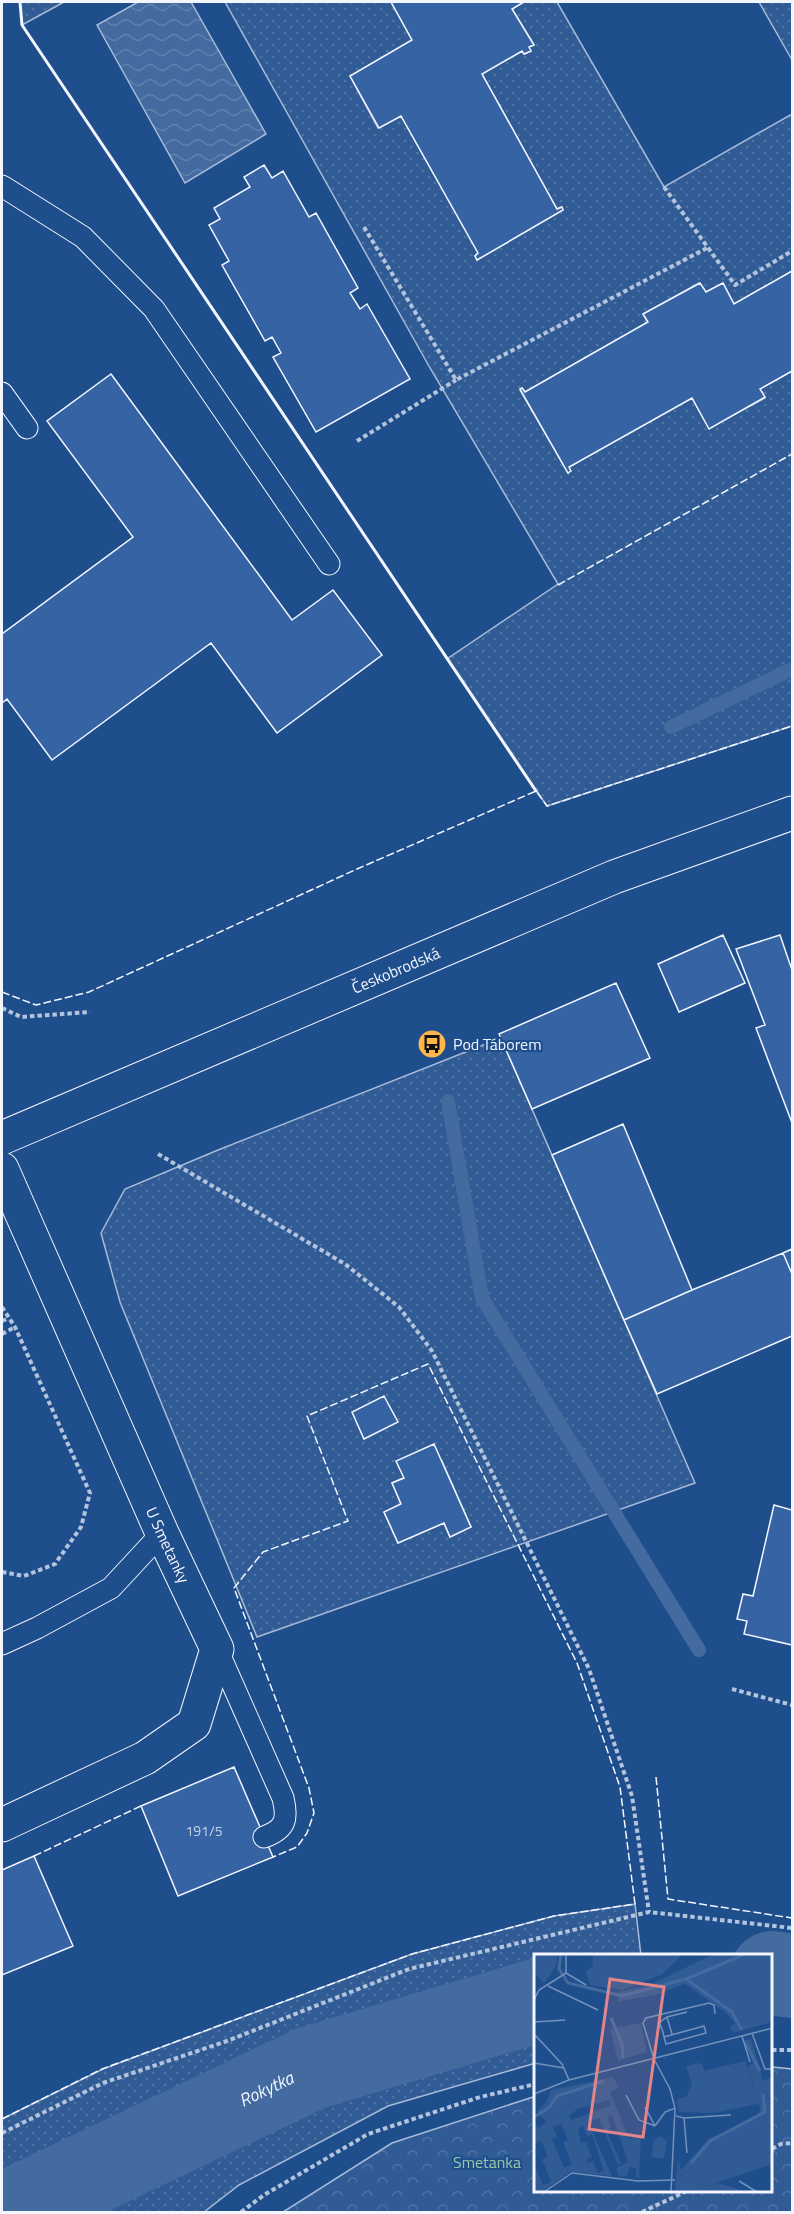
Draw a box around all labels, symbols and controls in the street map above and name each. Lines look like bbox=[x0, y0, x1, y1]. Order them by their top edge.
street label: Českobrodská bbox=[348, 941, 444, 1000]
bus stop icon: Pod Táborem bbox=[416, 1028, 448, 1060]
place label: Pod Táborem bbox=[453, 1032, 542, 1056]
street label: U Smetanky bbox=[140, 1503, 196, 1587]
house number: 191/5 bbox=[185, 1820, 223, 1841]
inset map bbox=[534, 1954, 773, 2193]
water label: Rokytka bbox=[234, 2064, 299, 2113]
park label: Smetanka bbox=[453, 2150, 521, 2174]

